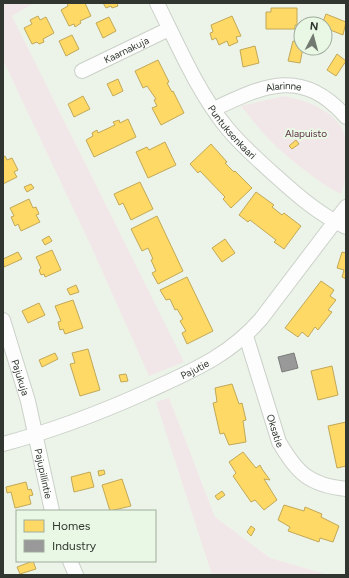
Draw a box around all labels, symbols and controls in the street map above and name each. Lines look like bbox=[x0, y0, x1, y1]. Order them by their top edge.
north arrow bbox=[293, 16, 333, 56]
text: N bbox=[309, 20, 319, 33]
street label: Kaarnakuja bbox=[101, 33, 151, 66]
street label: Alarinne bbox=[264, 79, 303, 94]
street label: Puntuksenkaari bbox=[205, 102, 259, 162]
park label: Alapuisto bbox=[285, 127, 327, 140]
street label: Pajutie bbox=[178, 356, 212, 382]
street label: Pajukuja bbox=[9, 358, 32, 397]
street label: Oksatie bbox=[264, 412, 287, 450]
street label: Pajupillintie bbox=[32, 447, 56, 500]
legend bbox=[16, 510, 156, 562]
text: Homes bbox=[52, 519, 91, 533]
text: Industry bbox=[52, 539, 97, 553]

